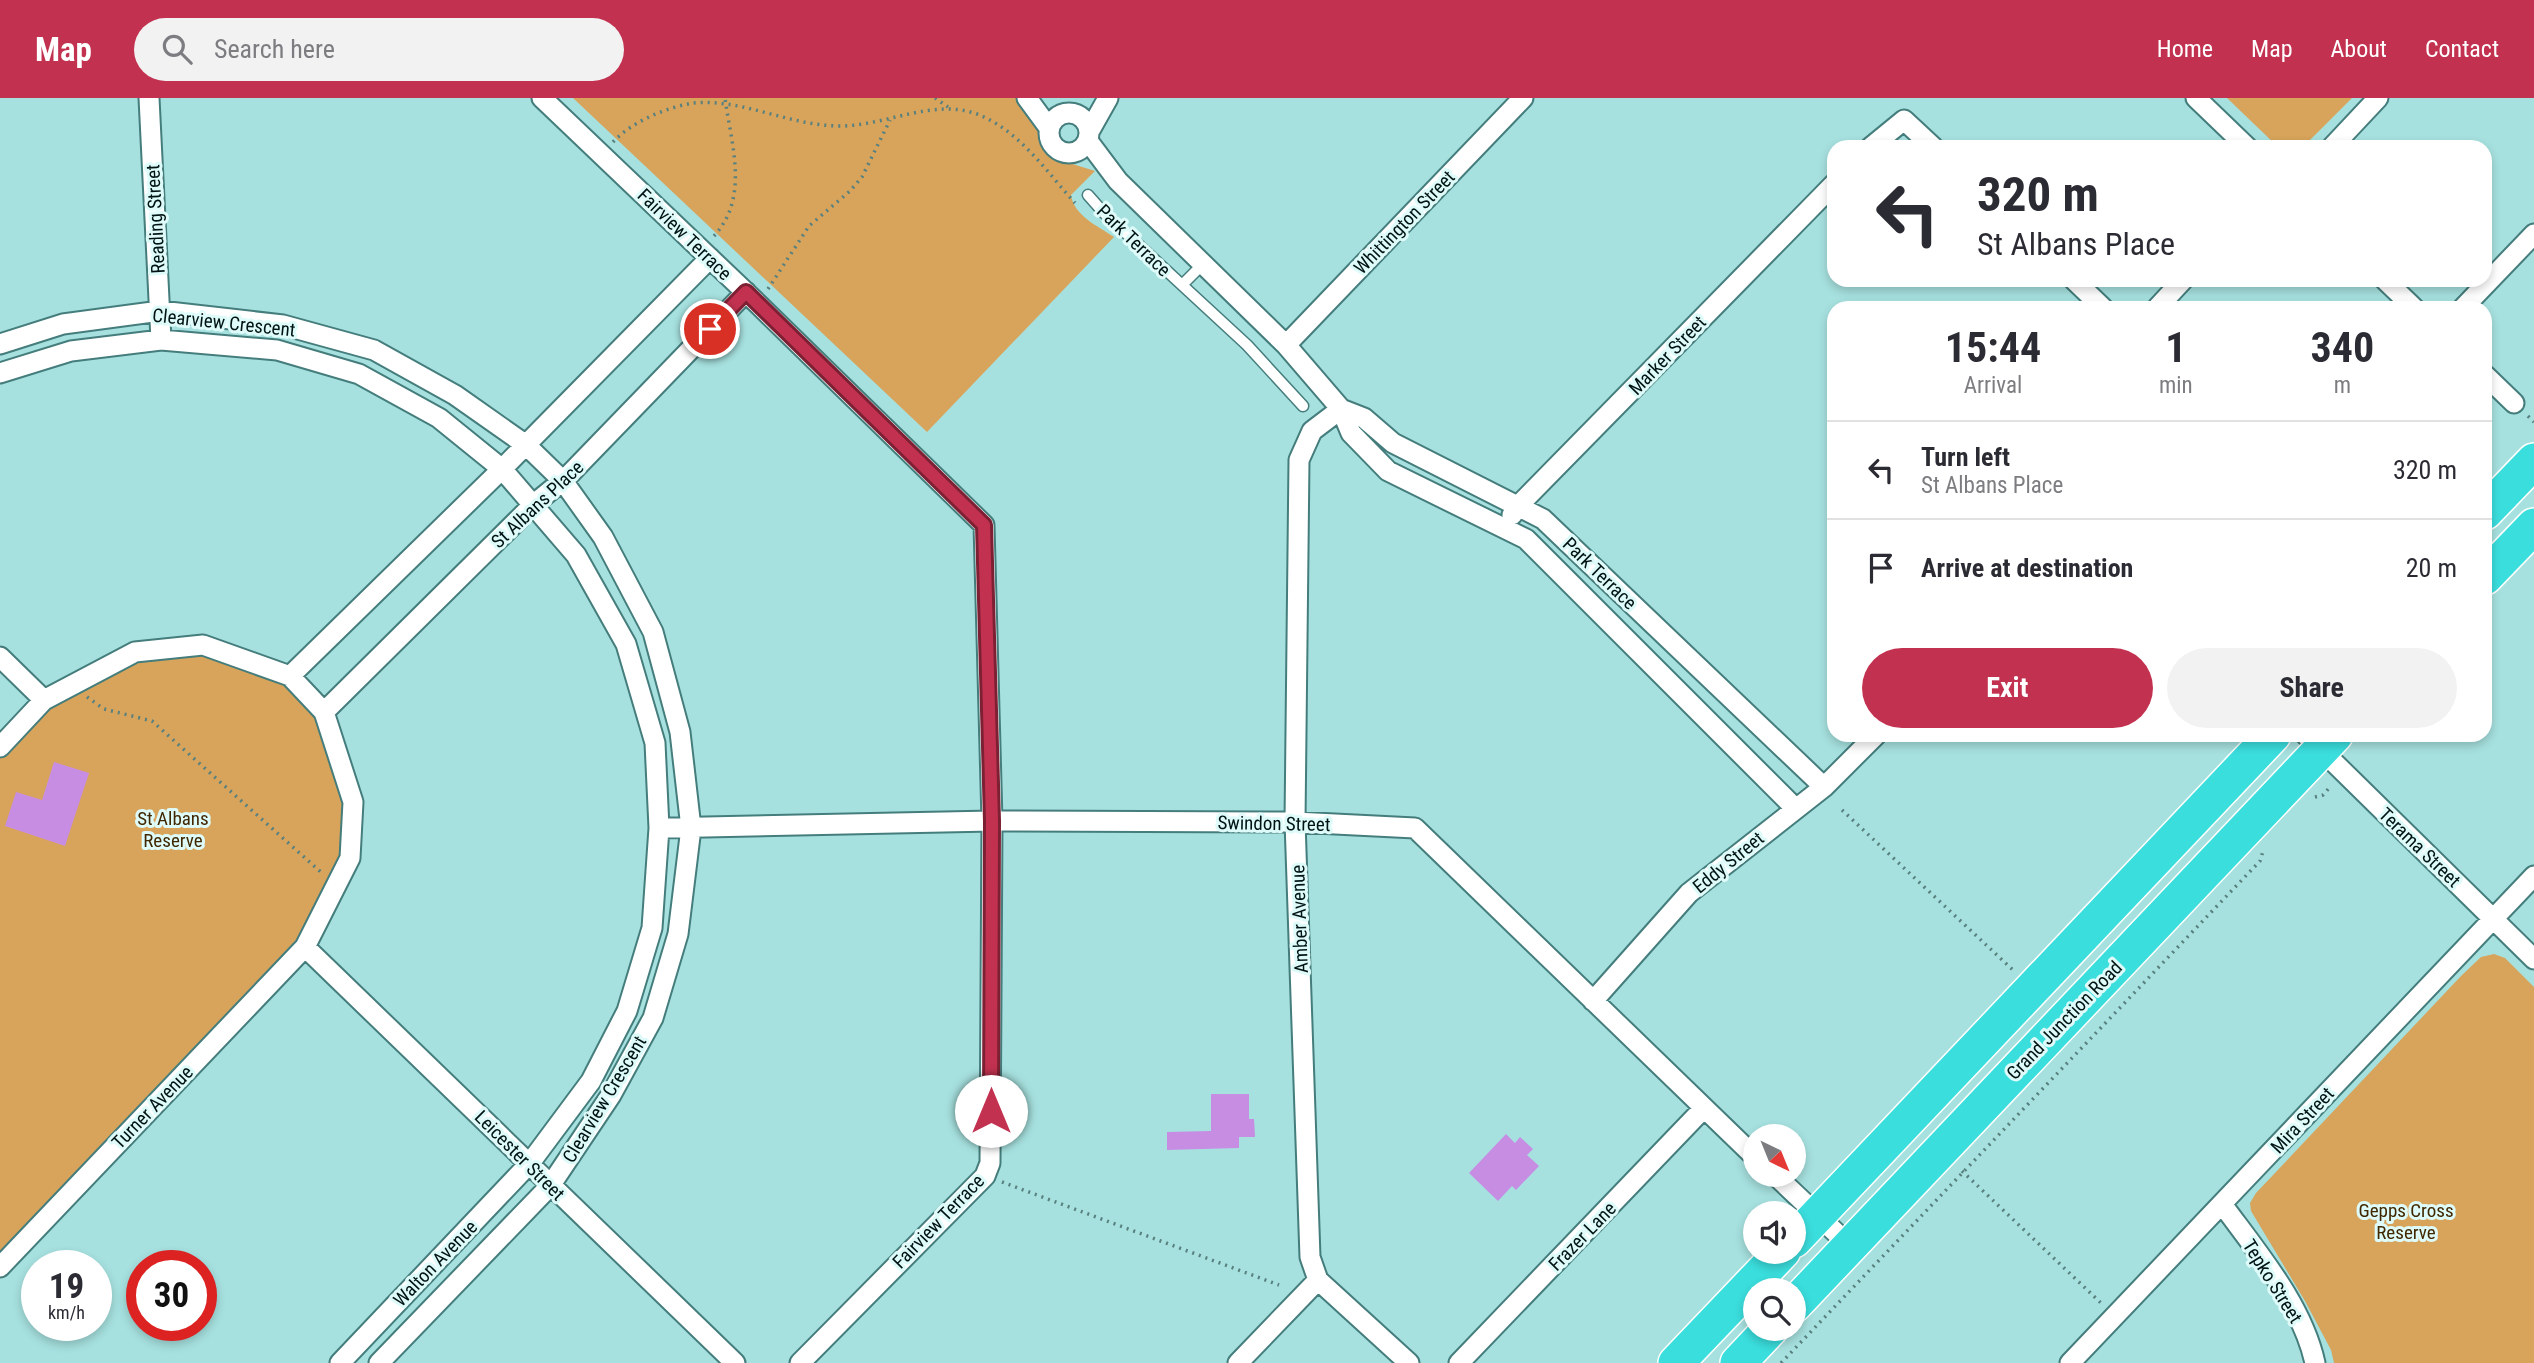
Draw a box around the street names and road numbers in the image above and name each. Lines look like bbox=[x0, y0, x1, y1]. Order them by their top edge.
street label: Reading Street bbox=[141, 164, 170, 274]
street label: Whittington Street bbox=[1349, 166, 1460, 279]
street label: Fairview Terrace bbox=[633, 184, 737, 285]
street label: Park Terrace bbox=[1092, 200, 1175, 281]
street label: Clearview Crescent bbox=[151, 304, 297, 341]
street label: Marker Street bbox=[1624, 311, 1711, 400]
street label: St Albans Place bbox=[487, 456, 588, 553]
street label: Park Terrace bbox=[1558, 533, 1641, 614]
street label: Terama Street bbox=[2374, 803, 2465, 892]
street label: Swindon Street bbox=[1217, 811, 1331, 836]
street label: Eddy Street bbox=[1688, 827, 1769, 898]
street label: Amber Avenue bbox=[1286, 864, 1313, 974]
street label: Grand Junction Road bbox=[2002, 956, 2127, 1085]
street label: Clearview Crescent bbox=[558, 1032, 651, 1167]
street label: Turner Avenue bbox=[107, 1061, 198, 1154]
street label: Mira Street bbox=[2266, 1082, 2339, 1158]
street label: Leicester Street bbox=[470, 1106, 569, 1205]
street label: Fairview Terrace bbox=[888, 1169, 989, 1273]
street label: Frazer Lane bbox=[1544, 1197, 1621, 1276]
street label: Walton Avenue bbox=[389, 1215, 482, 1311]
street label: Tepko Street bbox=[2238, 1235, 2307, 1327]

